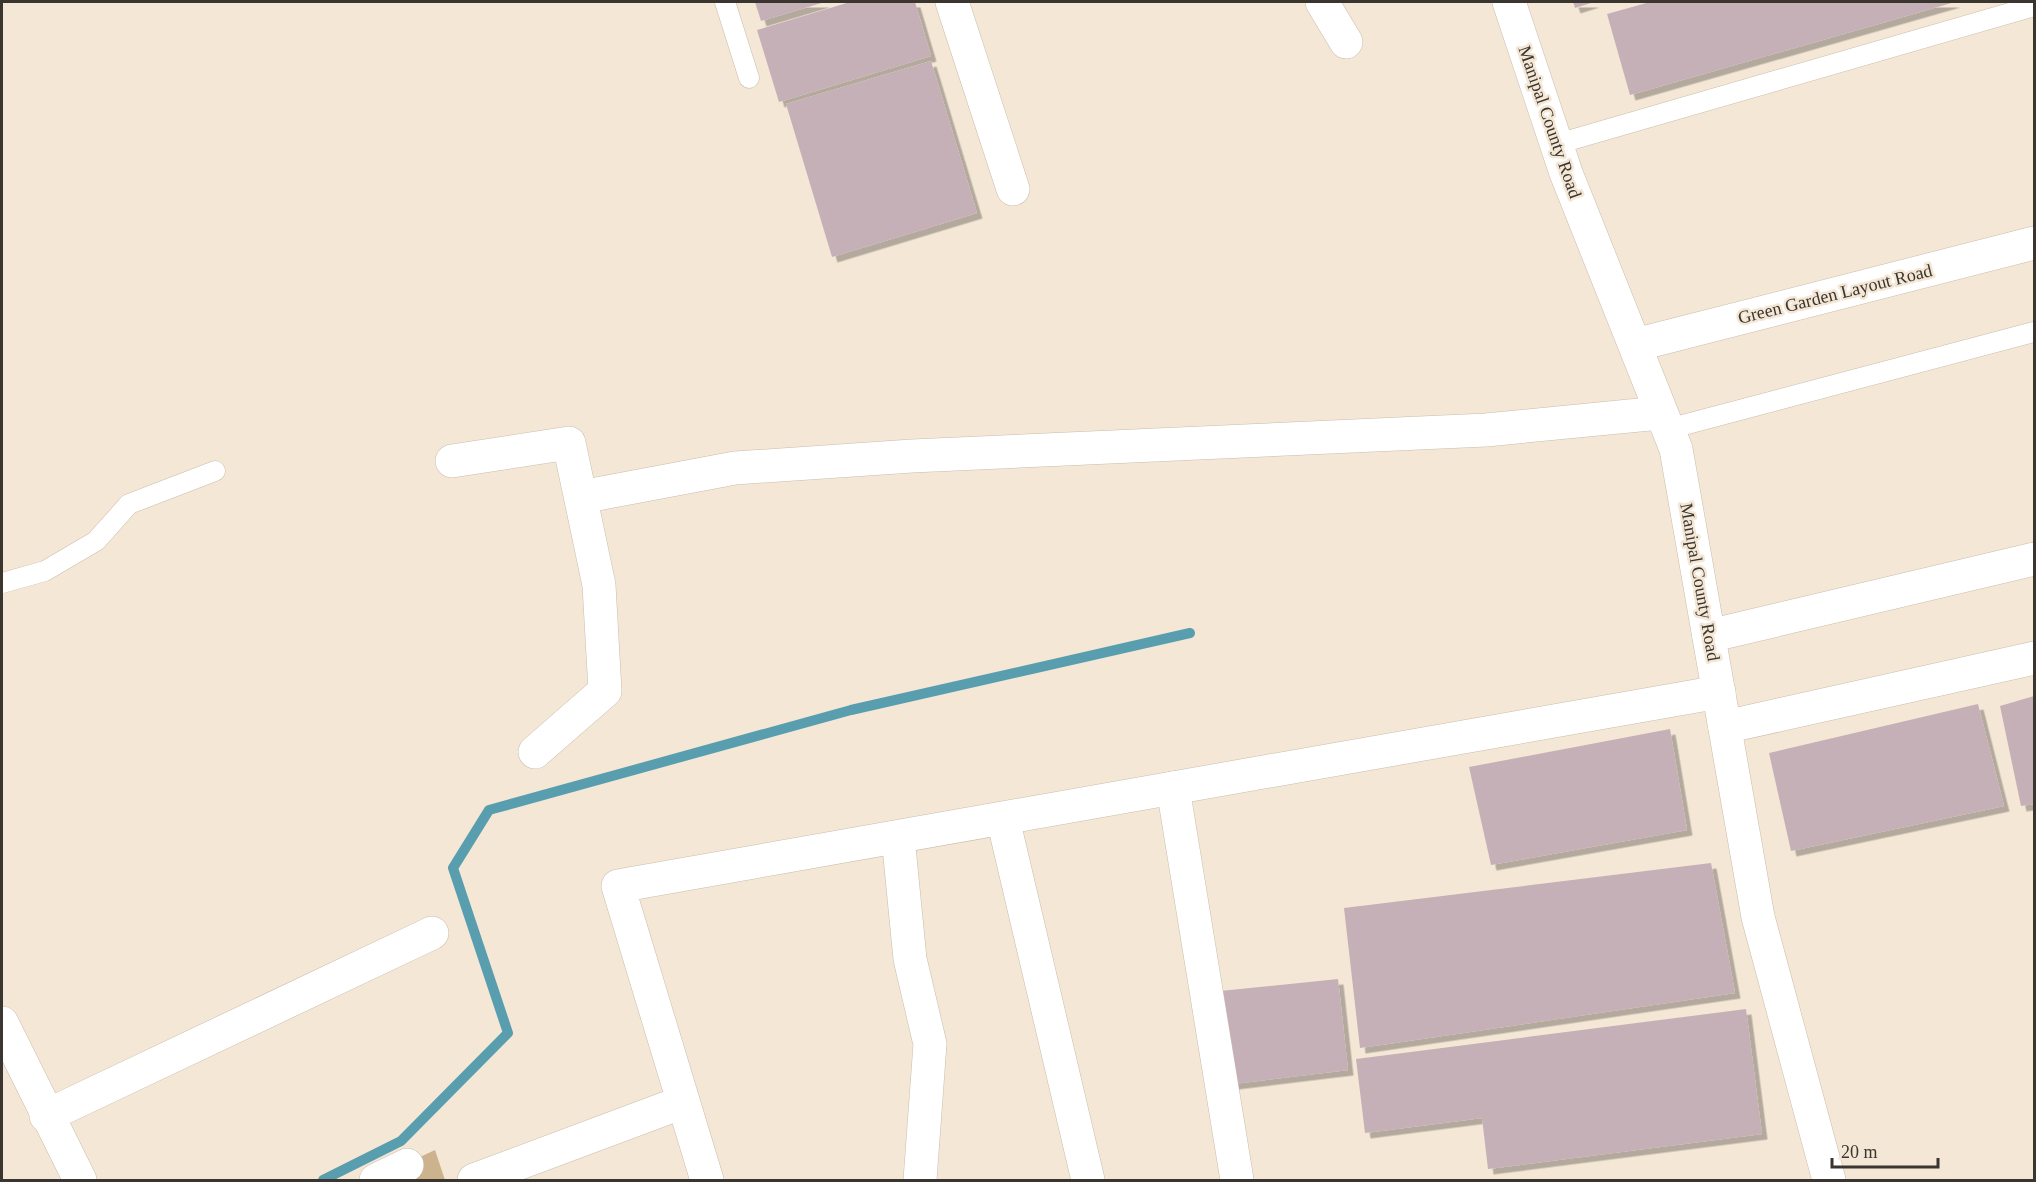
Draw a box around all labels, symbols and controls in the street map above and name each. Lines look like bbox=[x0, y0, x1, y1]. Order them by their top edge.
street label: Manipal County Road bbox=[1514, 43, 1586, 201]
street label: Green Garden Layout Road bbox=[1736, 260, 1934, 328]
street label: Manipal County Road bbox=[1676, 501, 1724, 663]
scale bar bbox=[1832, 1131, 1938, 1169]
text: 20 m bbox=[1841, 1142, 1878, 1162]

